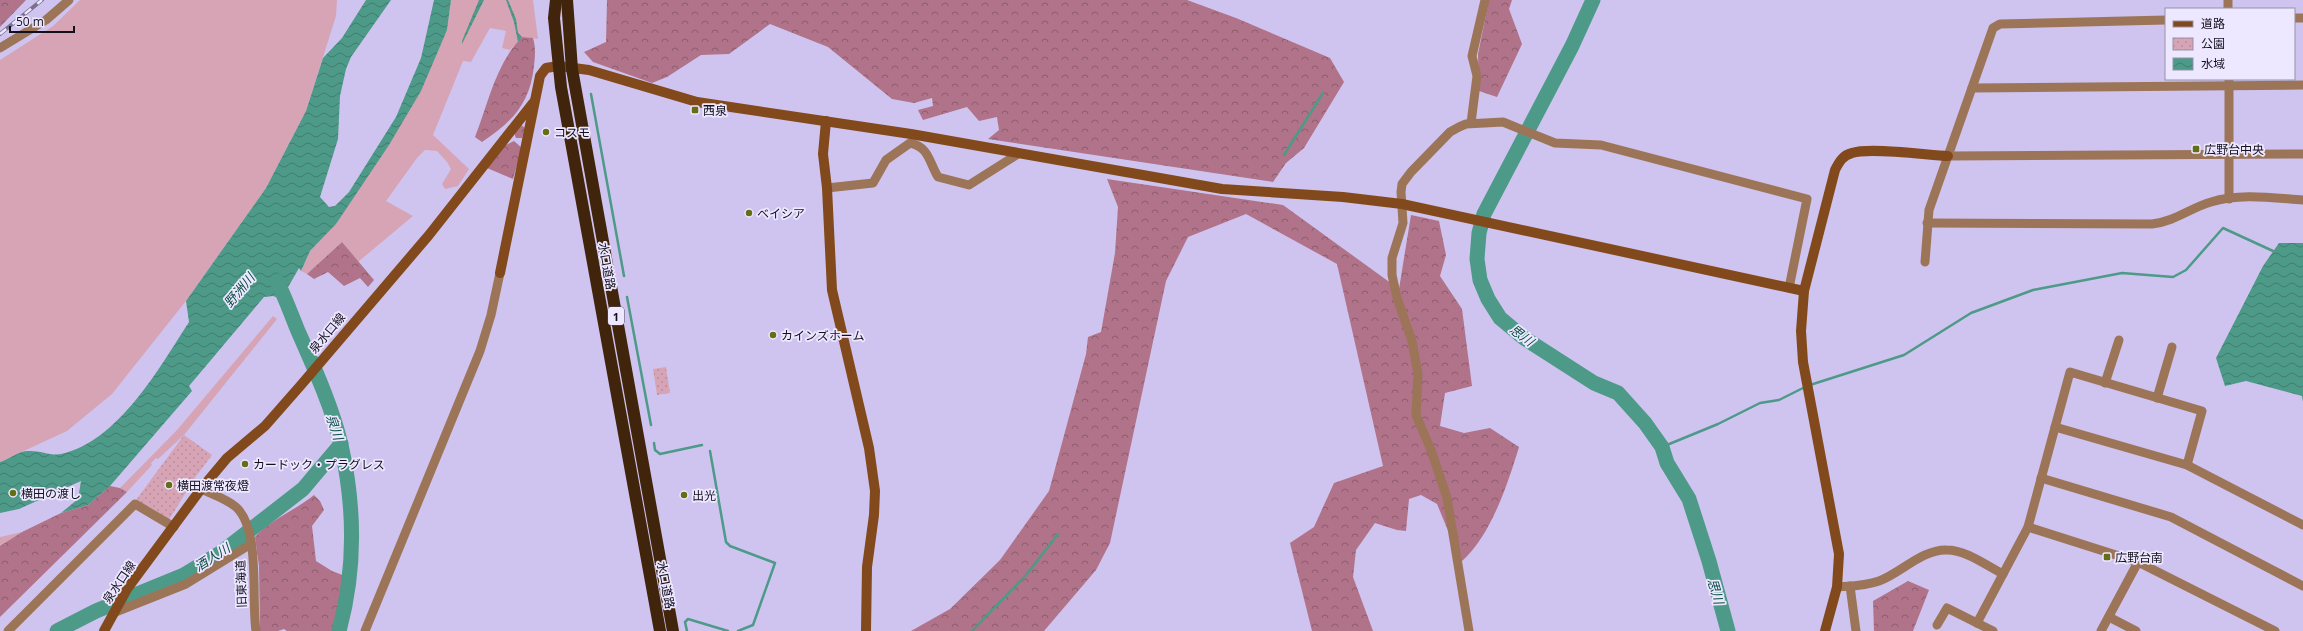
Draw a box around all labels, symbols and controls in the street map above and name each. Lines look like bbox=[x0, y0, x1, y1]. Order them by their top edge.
scale bar bbox=[10, 8, 74, 34]
legend bbox=[2165, 8, 2295, 80]
text: 50 m bbox=[16, 13, 44, 30]
text: 道路 bbox=[2201, 15, 2225, 32]
text: 公園 bbox=[2201, 35, 2225, 52]
text: 水域 bbox=[2201, 55, 2225, 72]
place label: 西泉 bbox=[703, 102, 727, 119]
marker: 西泉 bbox=[690, 105, 700, 115]
place label: コスモ bbox=[554, 124, 590, 141]
marker: コスモ bbox=[541, 127, 551, 137]
place label: 広野台中央 bbox=[2204, 141, 2264, 158]
marker: 広野台中央 bbox=[2191, 144, 2201, 154]
place label: ベイシア bbox=[757, 205, 805, 222]
marker: ベイシア bbox=[744, 208, 754, 218]
street label: 水口道路 bbox=[594, 241, 620, 291]
water label: 野洲川 bbox=[220, 268, 260, 311]
road number: 1 bbox=[608, 307, 624, 325]
street label: 泉水口線 bbox=[305, 309, 349, 357]
water label: 思川 bbox=[1506, 320, 1539, 351]
place label: カインズホーム bbox=[781, 327, 864, 344]
marker: カインズホーム bbox=[768, 330, 778, 340]
water label: 泉川 bbox=[322, 412, 348, 444]
place label: カードック・プラグレス bbox=[253, 456, 385, 473]
marker: カードック・プラグレス bbox=[240, 459, 250, 469]
place label: 横田渡常夜燈 bbox=[177, 477, 249, 494]
marker: 横田渡常夜燈 bbox=[164, 480, 174, 490]
place label: 横田の渡し bbox=[21, 485, 81, 502]
place label: 出光 bbox=[692, 487, 716, 504]
marker: 横田の渡し bbox=[8, 488, 18, 498]
marker: 出光 bbox=[679, 490, 689, 500]
water label: 酒人川 bbox=[191, 538, 235, 575]
place label: 広野台南 bbox=[2115, 549, 2163, 566]
marker: 広野台南 bbox=[2102, 552, 2112, 562]
street label: 泉水口線 bbox=[99, 557, 139, 607]
street label: 旧東海道 bbox=[232, 560, 250, 608]
street label: 水口道路 bbox=[653, 560, 679, 610]
water label: 思川 bbox=[1704, 576, 1729, 608]

